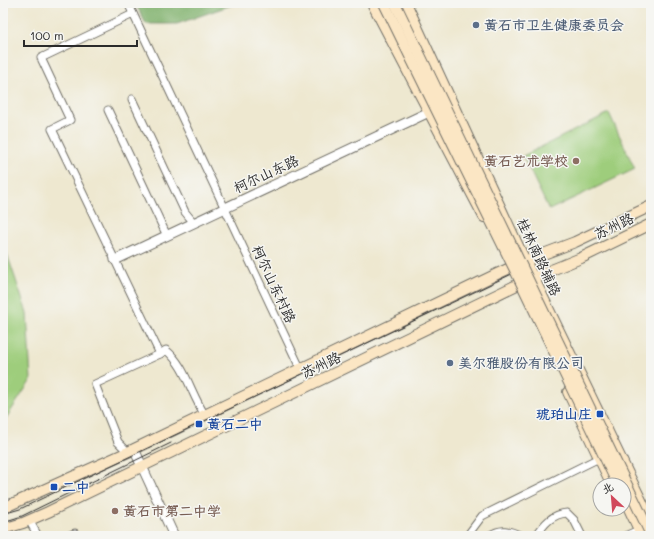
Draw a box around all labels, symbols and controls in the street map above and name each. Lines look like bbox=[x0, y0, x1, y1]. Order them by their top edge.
place label: 黄石市卫生健康委员会 bbox=[484, 15, 624, 34]
marker: 黄石市卫生健康委员会 bbox=[471, 20, 481, 30]
scale bar bbox=[24, 22, 137, 48]
text: 100 m bbox=[30, 27, 64, 43]
street label: 柯尔山东路 bbox=[230, 150, 302, 197]
place label: 黄石艺术学校 bbox=[484, 151, 568, 170]
marker: 黄石艺术学校 bbox=[571, 156, 581, 166]
street label: 苏州路 bbox=[591, 208, 637, 243]
street label: 桂林南路辅路 bbox=[513, 215, 566, 299]
street label: 柯尔山东村路 bbox=[248, 242, 301, 326]
street label: 苏州路 bbox=[298, 347, 344, 382]
place label: 美尔雅股份有限公司 bbox=[458, 353, 584, 372]
marker: 美尔雅股份有限公司 bbox=[445, 358, 455, 368]
place label: 琥珀山庄 bbox=[536, 404, 592, 423]
marker: 琥珀山庄 bbox=[595, 409, 605, 419]
place label: 黄石二中 bbox=[207, 414, 263, 433]
marker: 黄石二中 bbox=[194, 419, 204, 429]
place label: 二中 bbox=[62, 477, 90, 496]
north arrow bbox=[592, 477, 632, 517]
text: 北 bbox=[599, 478, 616, 497]
marker: 二中 bbox=[49, 482, 59, 492]
place label: 黄石市第二中学 bbox=[123, 501, 221, 520]
marker: 黄石市第二中学 bbox=[110, 506, 120, 516]

